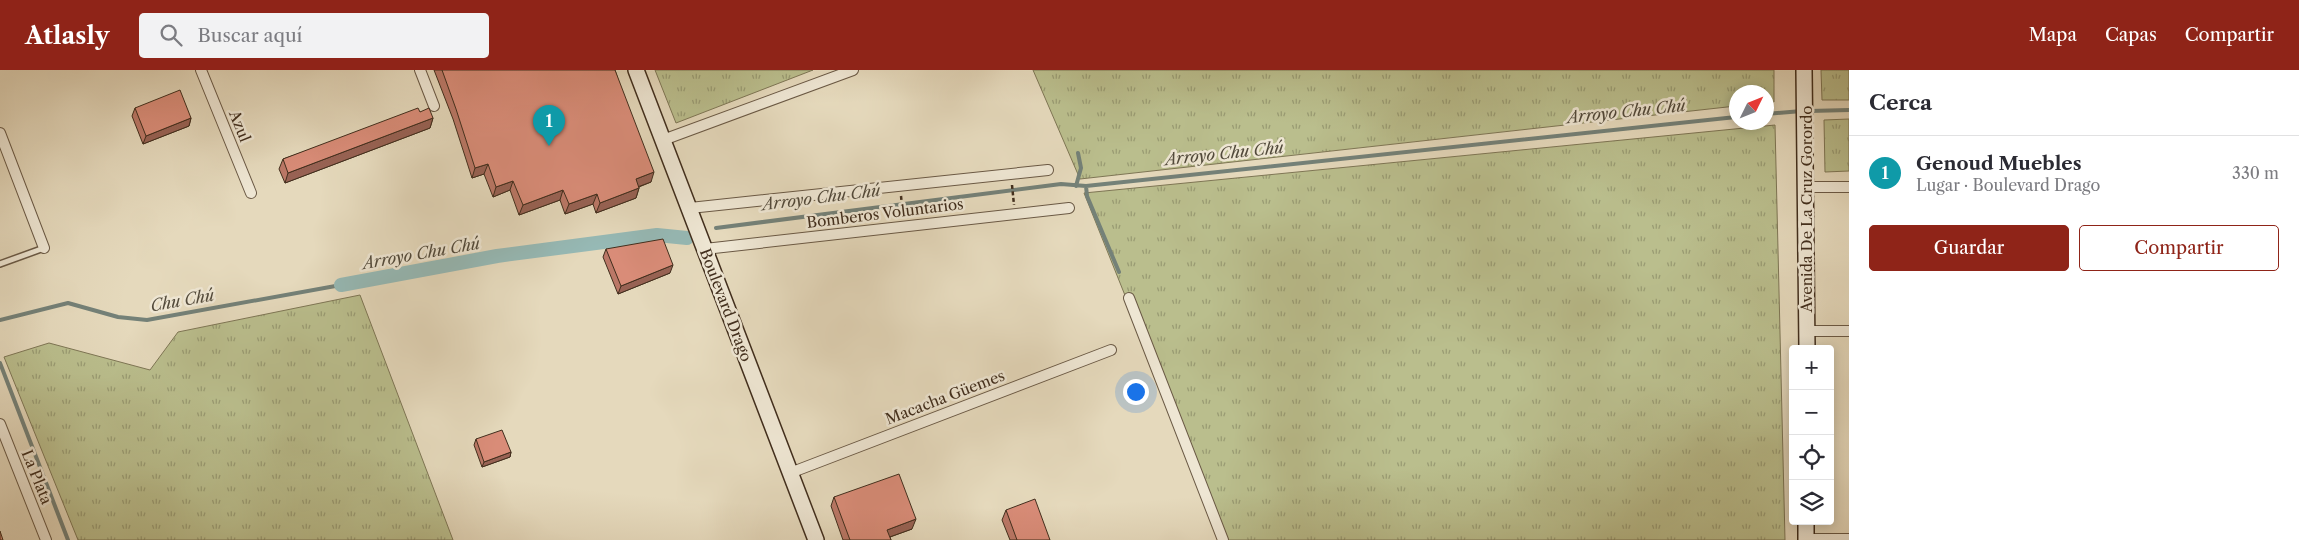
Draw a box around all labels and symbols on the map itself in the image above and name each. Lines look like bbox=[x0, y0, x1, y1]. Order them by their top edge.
north arrow bbox=[1729, 85, 1774, 130]
water label: Arroyo Chu Chú bbox=[1563, 95, 1687, 127]
pin: 1 bbox=[533, 105, 565, 146]
street label: Avenida De La Cruz Gorordo bbox=[1797, 105, 1816, 314]
street label: Azul bbox=[225, 106, 255, 145]
water label: Arroyo Chu Chú bbox=[1161, 137, 1285, 169]
water label: Arroyo Chu Chú bbox=[758, 180, 882, 215]
street label: Bomberos Voluntarios bbox=[805, 194, 965, 232]
water label: Arroyo Chu Chú bbox=[358, 233, 482, 274]
street label: Boulevard Drago bbox=[696, 246, 756, 364]
water label: Chu Chú bbox=[149, 284, 216, 315]
street label: Macacha Güemes bbox=[883, 366, 1007, 428]
your location bbox=[1123, 379, 1149, 405]
street label: La Plata bbox=[18, 447, 57, 507]

